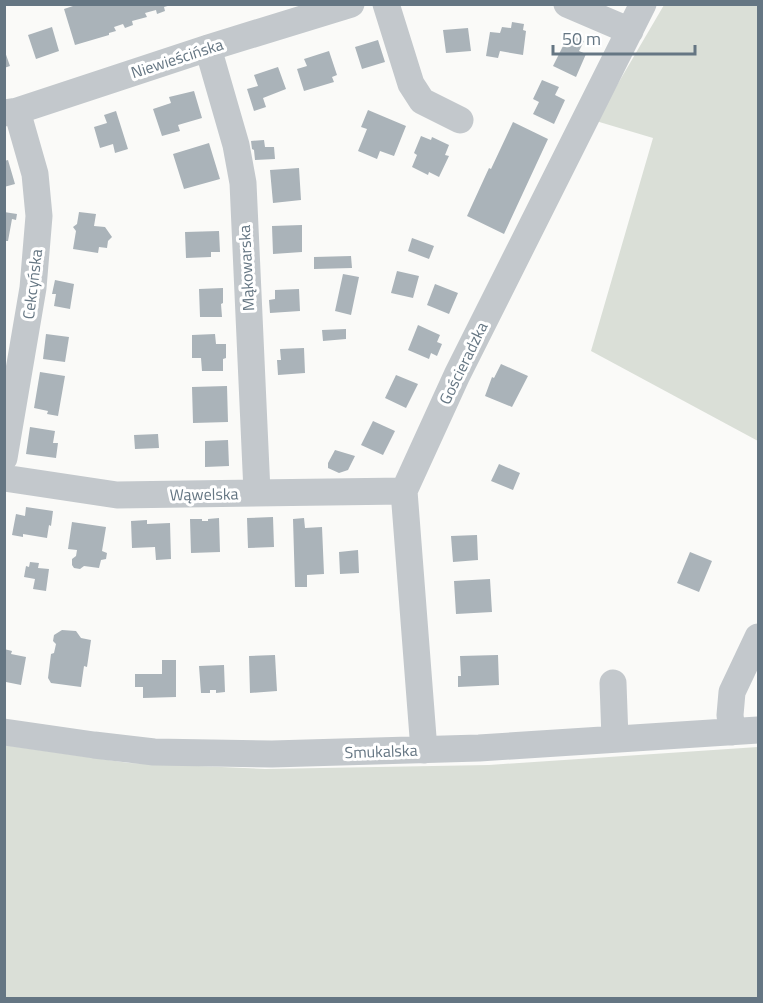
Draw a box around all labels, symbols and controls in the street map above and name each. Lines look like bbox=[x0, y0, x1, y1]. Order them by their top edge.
scale bar bbox=[553, 18, 696, 56]
text: 50 m bbox=[562, 25, 601, 52]
street label: Niewieścińska bbox=[128, 32, 226, 84]
street label: Mąkowarska bbox=[232, 224, 260, 312]
street label: Cekcyńska bbox=[16, 248, 48, 320]
street label: Gościeradzka bbox=[433, 318, 493, 408]
street label: Wąwelska bbox=[169, 481, 239, 507]
street label: Smukalska bbox=[344, 738, 418, 764]

